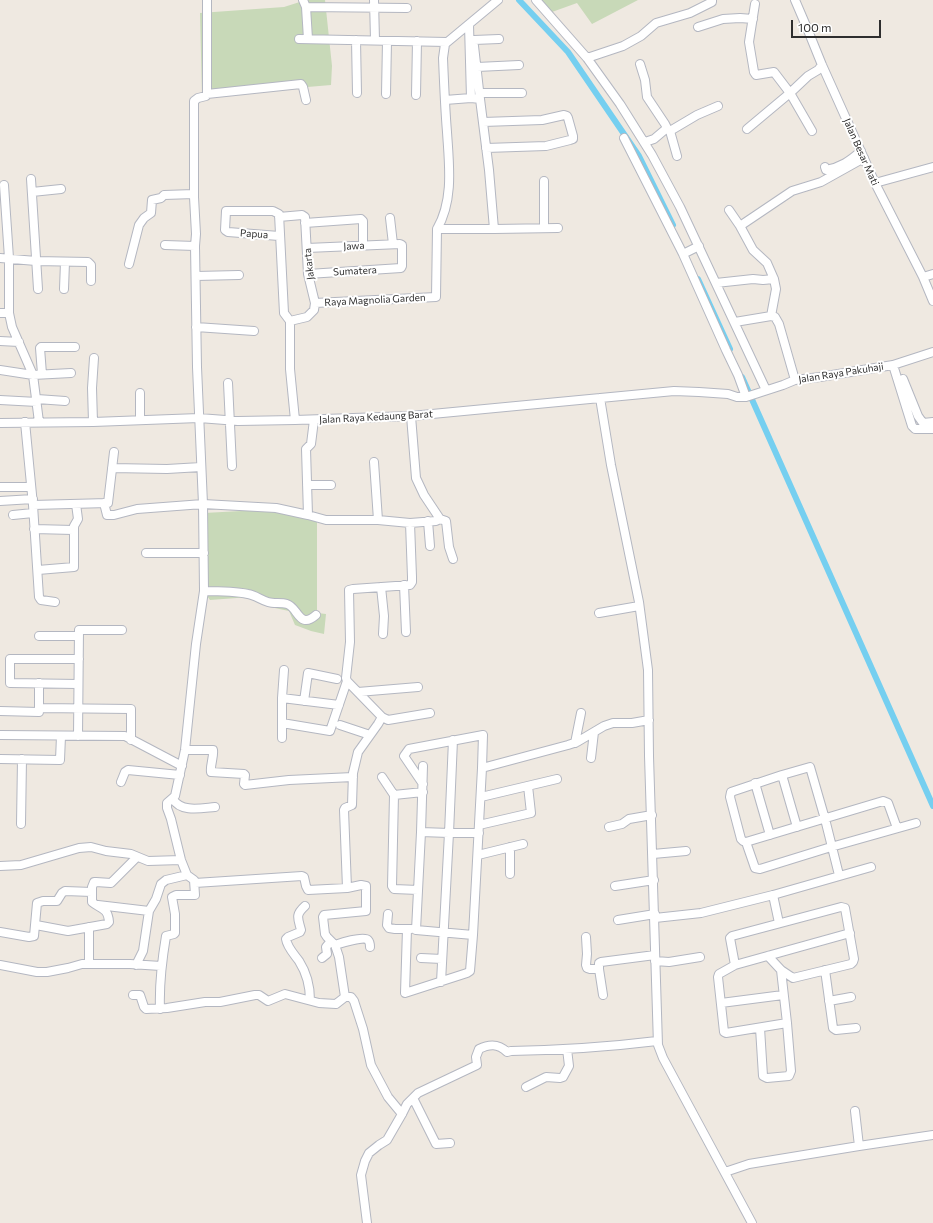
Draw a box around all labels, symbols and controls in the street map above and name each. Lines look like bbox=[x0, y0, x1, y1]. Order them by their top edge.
scale bar bbox=[793, 12, 883, 38]
text: 100 m bbox=[798, 20, 832, 34]
street label: Jalan Besar Mati bbox=[841, 117, 881, 187]
street label: Papua bbox=[239, 227, 269, 241]
street label: Jawa bbox=[343, 239, 365, 253]
street label: Jakarta bbox=[301, 247, 317, 281]
street label: Sumatera bbox=[333, 264, 377, 278]
street label: Raya Magnolia Garden bbox=[324, 291, 426, 309]
street label: Jalan Raya Pakuhaji bbox=[798, 360, 884, 386]
street label: Jalan Raya Kedaung Barat bbox=[319, 408, 433, 426]

